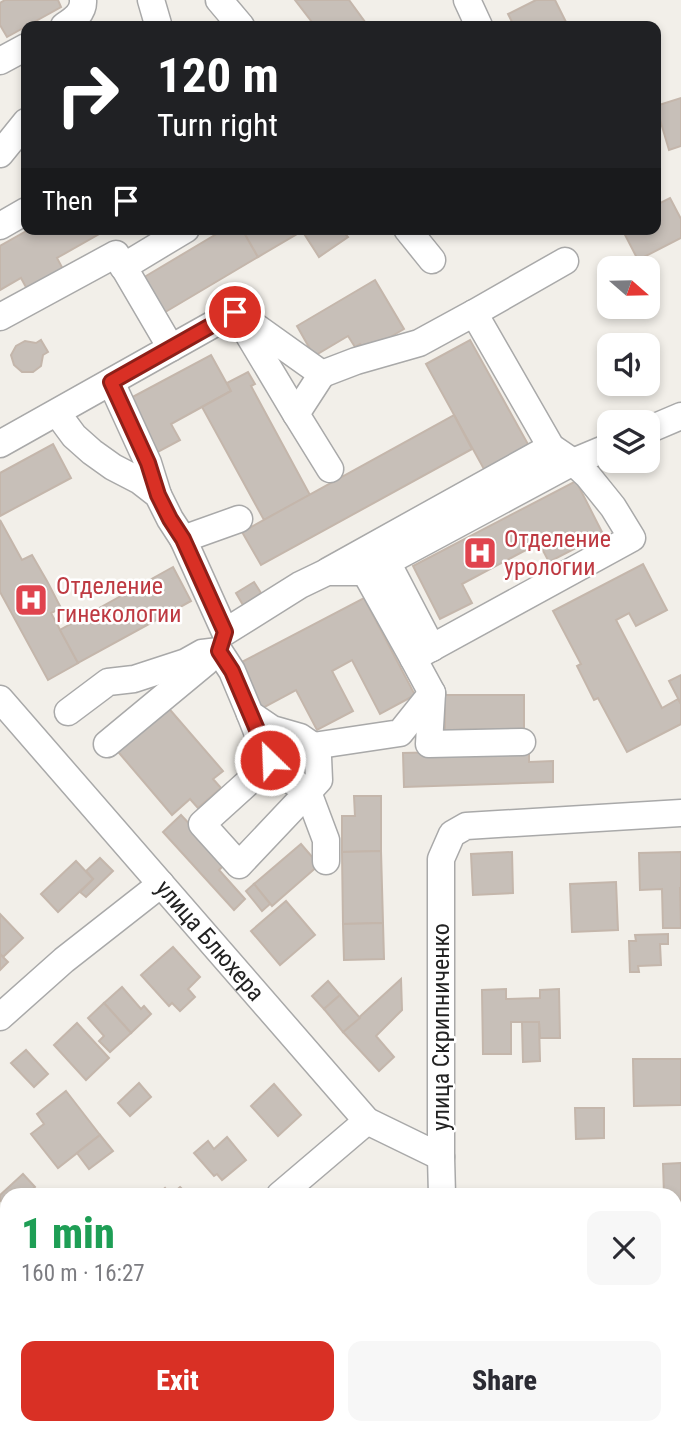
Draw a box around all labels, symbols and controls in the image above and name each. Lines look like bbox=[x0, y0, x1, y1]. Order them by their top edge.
text: 120 m bbox=[157, 47, 279, 104]
icon: right bbox=[42, 49, 133, 140]
text: Turn right bbox=[157, 106, 278, 144]
icon: arrive bbox=[107, 182, 145, 220]
text: Then bbox=[42, 186, 93, 216]
north arrow bbox=[597, 256, 660, 318]
map controls bbox=[597, 256, 660, 473]
pin bbox=[205, 282, 265, 342]
icon: arrive bbox=[216, 293, 254, 331]
button: sound bbox=[597, 333, 660, 396]
button: layers bbox=[597, 410, 660, 473]
place label: Отделение урологии bbox=[504, 525, 611, 581]
hospital icon: Отделение урологии bbox=[461, 534, 499, 572]
place label: Отделение гинекологии bbox=[56, 572, 181, 628]
hospital icon: Отделение гинекологии bbox=[12, 581, 50, 619]
position arrow bbox=[233, 723, 307, 797]
street label: улица Блюхера bbox=[150, 874, 270, 1007]
street label: улица Скрипниченко bbox=[427, 923, 455, 1131]
text: 1 min bbox=[21, 1209, 115, 1258]
button: close bbox=[587, 1211, 661, 1285]
text: 160 m · 16:27 bbox=[21, 1260, 145, 1287]
button: Exit bbox=[21, 1341, 334, 1421]
button: Share bbox=[348, 1341, 661, 1421]

